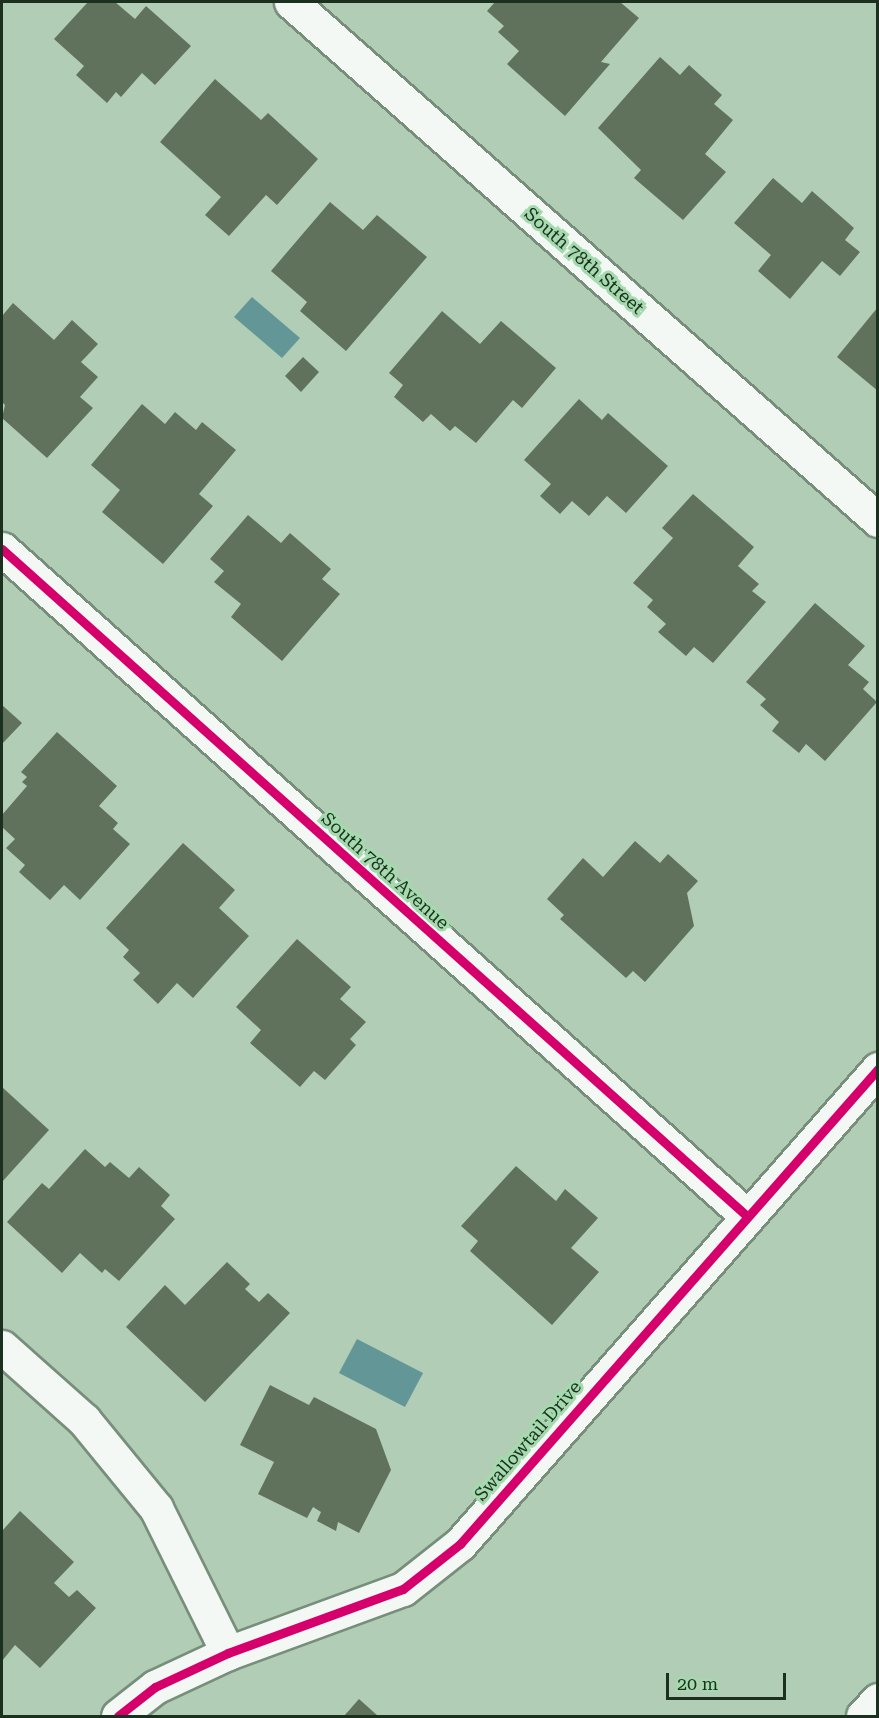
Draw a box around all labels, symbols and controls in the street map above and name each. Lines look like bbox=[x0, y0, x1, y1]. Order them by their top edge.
street label: South 78th Street bbox=[520, 203, 648, 319]
street label: South 78th Avenue bbox=[317, 808, 453, 934]
street label: Swallowtail Drive bbox=[470, 1377, 586, 1505]
scale bar bbox=[669, 1661, 789, 1699]
text: 20 m bbox=[677, 1673, 718, 1694]

